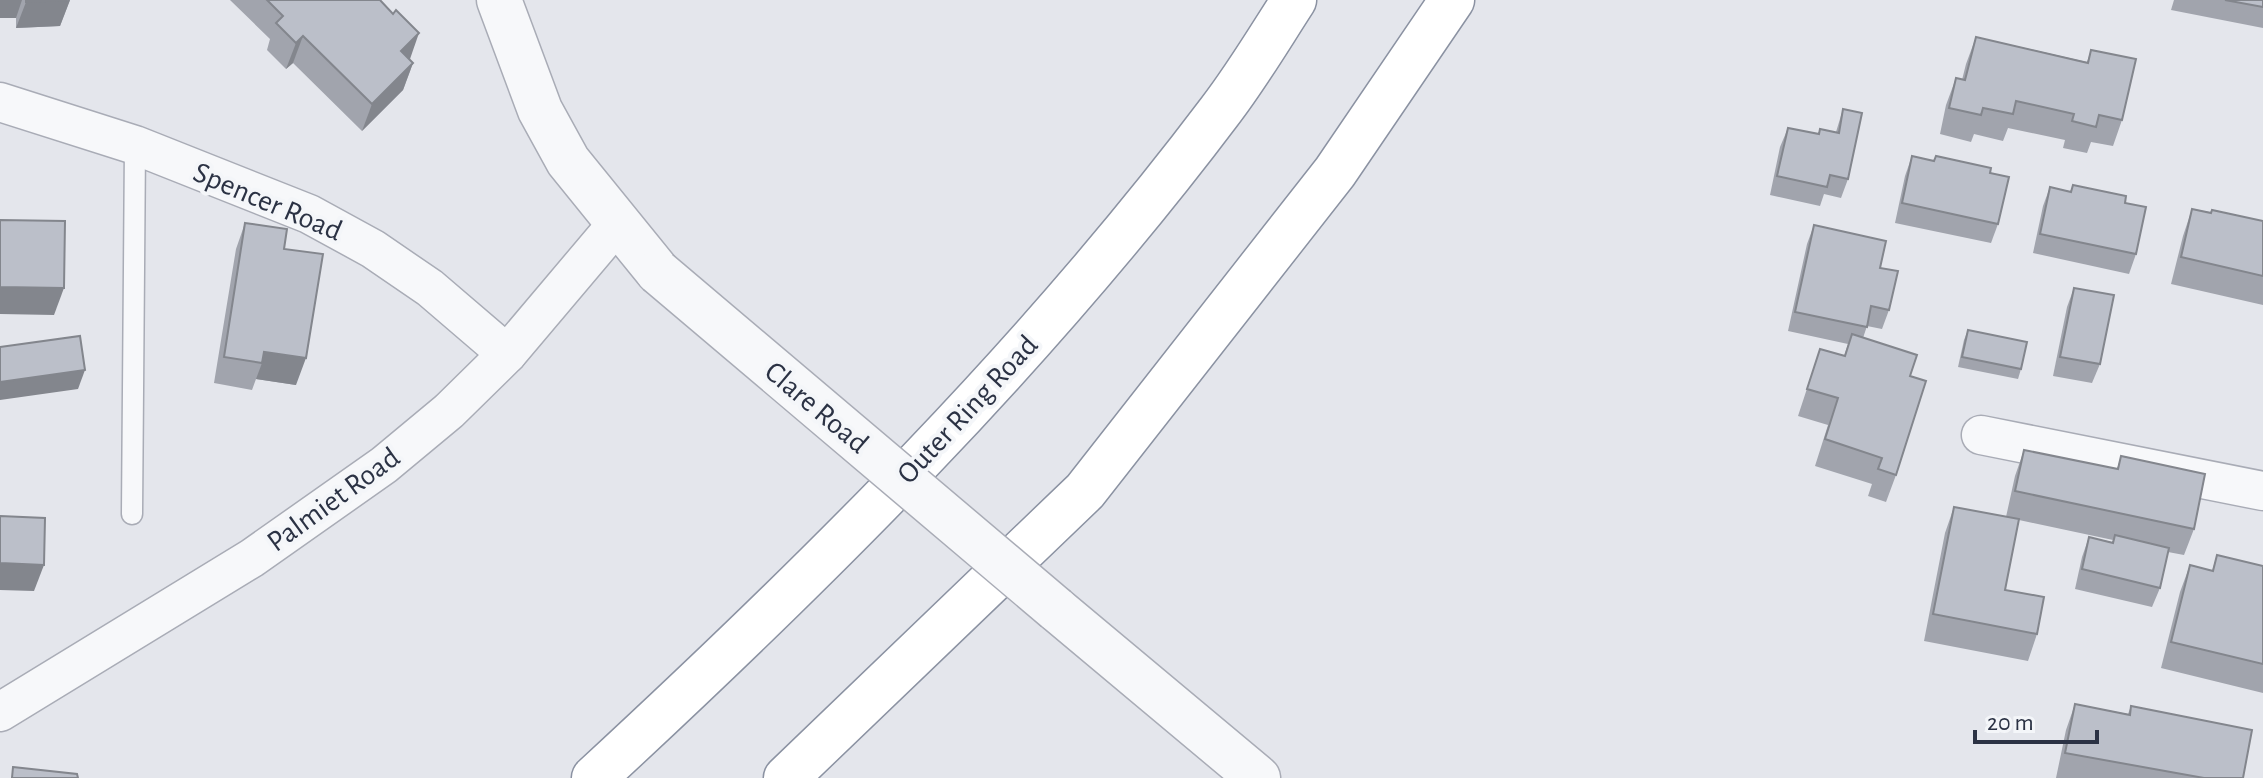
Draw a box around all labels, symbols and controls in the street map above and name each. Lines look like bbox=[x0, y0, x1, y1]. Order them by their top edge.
street label: Spencer Road bbox=[189, 157, 346, 247]
street label: Outer Ring Road bbox=[892, 330, 1044, 490]
street label: Clare Road bbox=[759, 356, 874, 459]
street label: Palmiet Road bbox=[262, 442, 405, 558]
scale bar bbox=[1975, 694, 2097, 744]
text: 20 m bbox=[1987, 711, 2034, 735]

